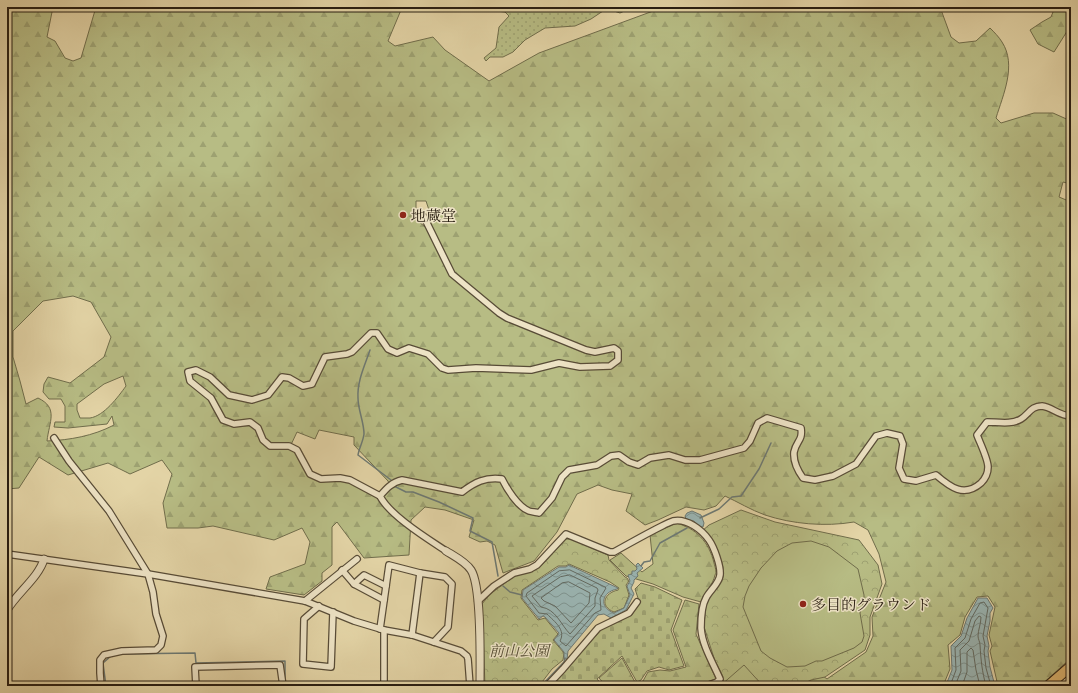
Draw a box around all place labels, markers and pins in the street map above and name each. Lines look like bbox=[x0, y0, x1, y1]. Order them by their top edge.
place label: 地蔵堂 bbox=[411, 206, 456, 225]
marker: 地蔵堂 bbox=[398, 210, 408, 220]
place label: 多目的グラウンド bbox=[811, 595, 931, 614]
marker: 多目的グラウンド bbox=[798, 599, 808, 609]

